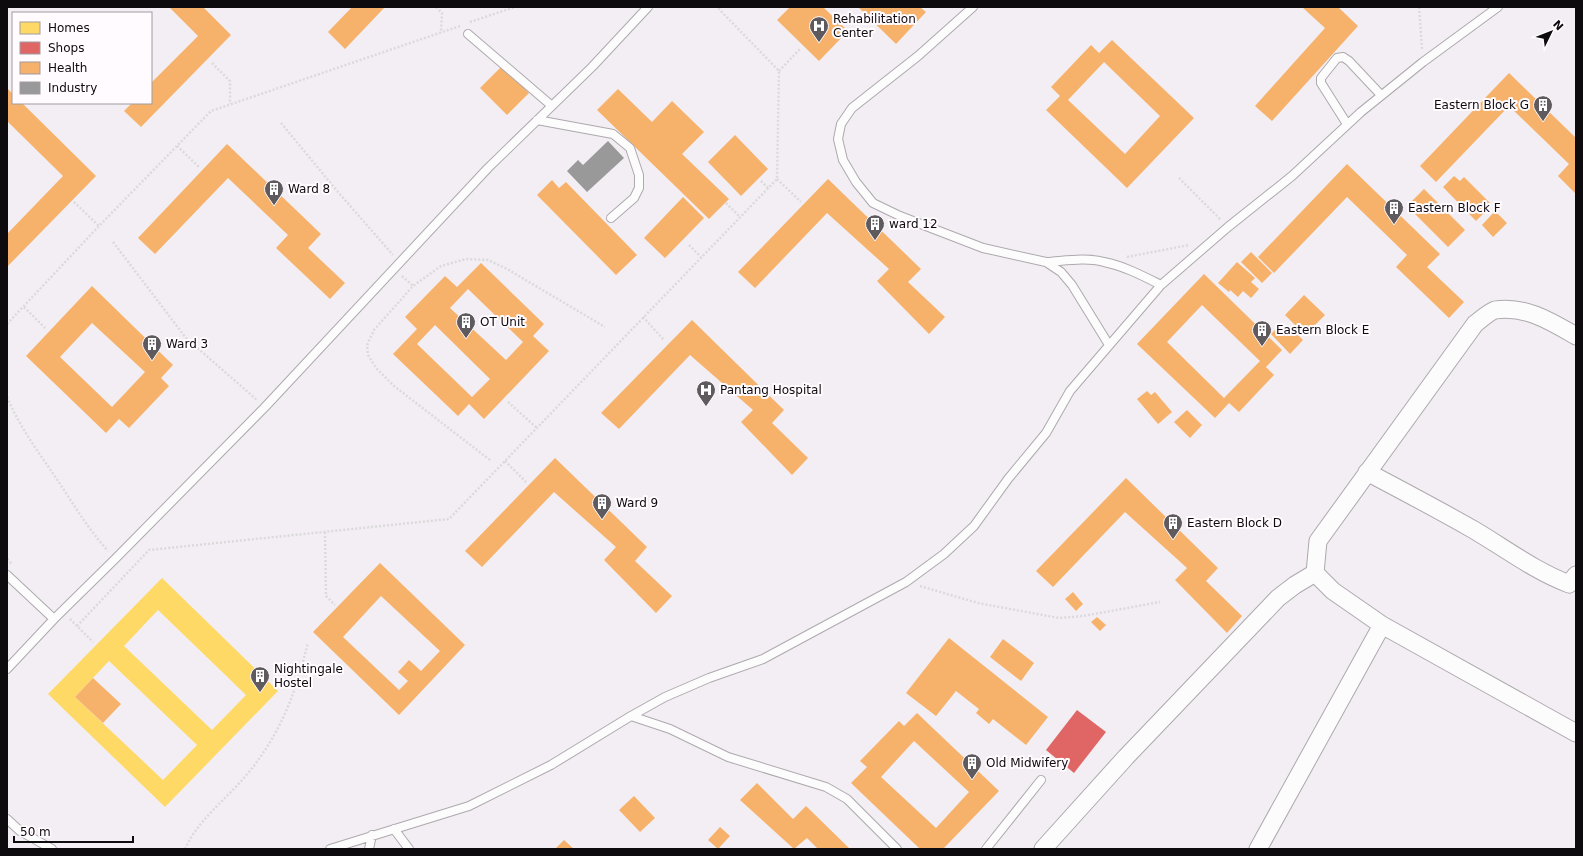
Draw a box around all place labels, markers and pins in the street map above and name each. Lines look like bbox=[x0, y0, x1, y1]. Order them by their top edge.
place label: Rehabilitation Center bbox=[833, 12, 916, 40]
hospital icon: Rehabilitation Center bbox=[808, 15, 830, 43]
building icon: Eastern Block G bbox=[1532, 94, 1554, 122]
place label: Eastern Block G bbox=[1434, 98, 1529, 112]
building icon: Ward 8 bbox=[263, 178, 285, 206]
place label: Ward 8 bbox=[288, 182, 330, 196]
building icon: Eastern Block F bbox=[1383, 197, 1405, 225]
place label: Eastern Block F bbox=[1408, 201, 1501, 215]
building icon: ward 12 bbox=[864, 213, 886, 241]
place label: ward 12 bbox=[889, 217, 938, 231]
building icon: OT Unit bbox=[455, 311, 477, 339]
place label: OT Unit bbox=[480, 315, 525, 329]
building icon: Eastern Block E bbox=[1251, 319, 1273, 347]
place label: Eastern Block E bbox=[1276, 323, 1369, 337]
building icon: Ward 3 bbox=[141, 333, 163, 361]
place label: Ward 3 bbox=[166, 337, 208, 351]
hospital icon: Pantang Hospital bbox=[695, 379, 717, 407]
place label: Pantang Hospital bbox=[720, 383, 822, 397]
building icon: Ward 9 bbox=[591, 492, 613, 520]
place label: Ward 9 bbox=[616, 496, 658, 510]
building icon: Eastern Block D bbox=[1162, 512, 1184, 540]
place label: Eastern Block D bbox=[1187, 516, 1282, 530]
place label: Nightingale Hostel bbox=[274, 662, 343, 690]
building icon: Nightingale Hostel bbox=[249, 665, 271, 693]
building icon: Old Midwifery bbox=[961, 752, 983, 780]
place label: Old Midwifery bbox=[986, 756, 1068, 770]

